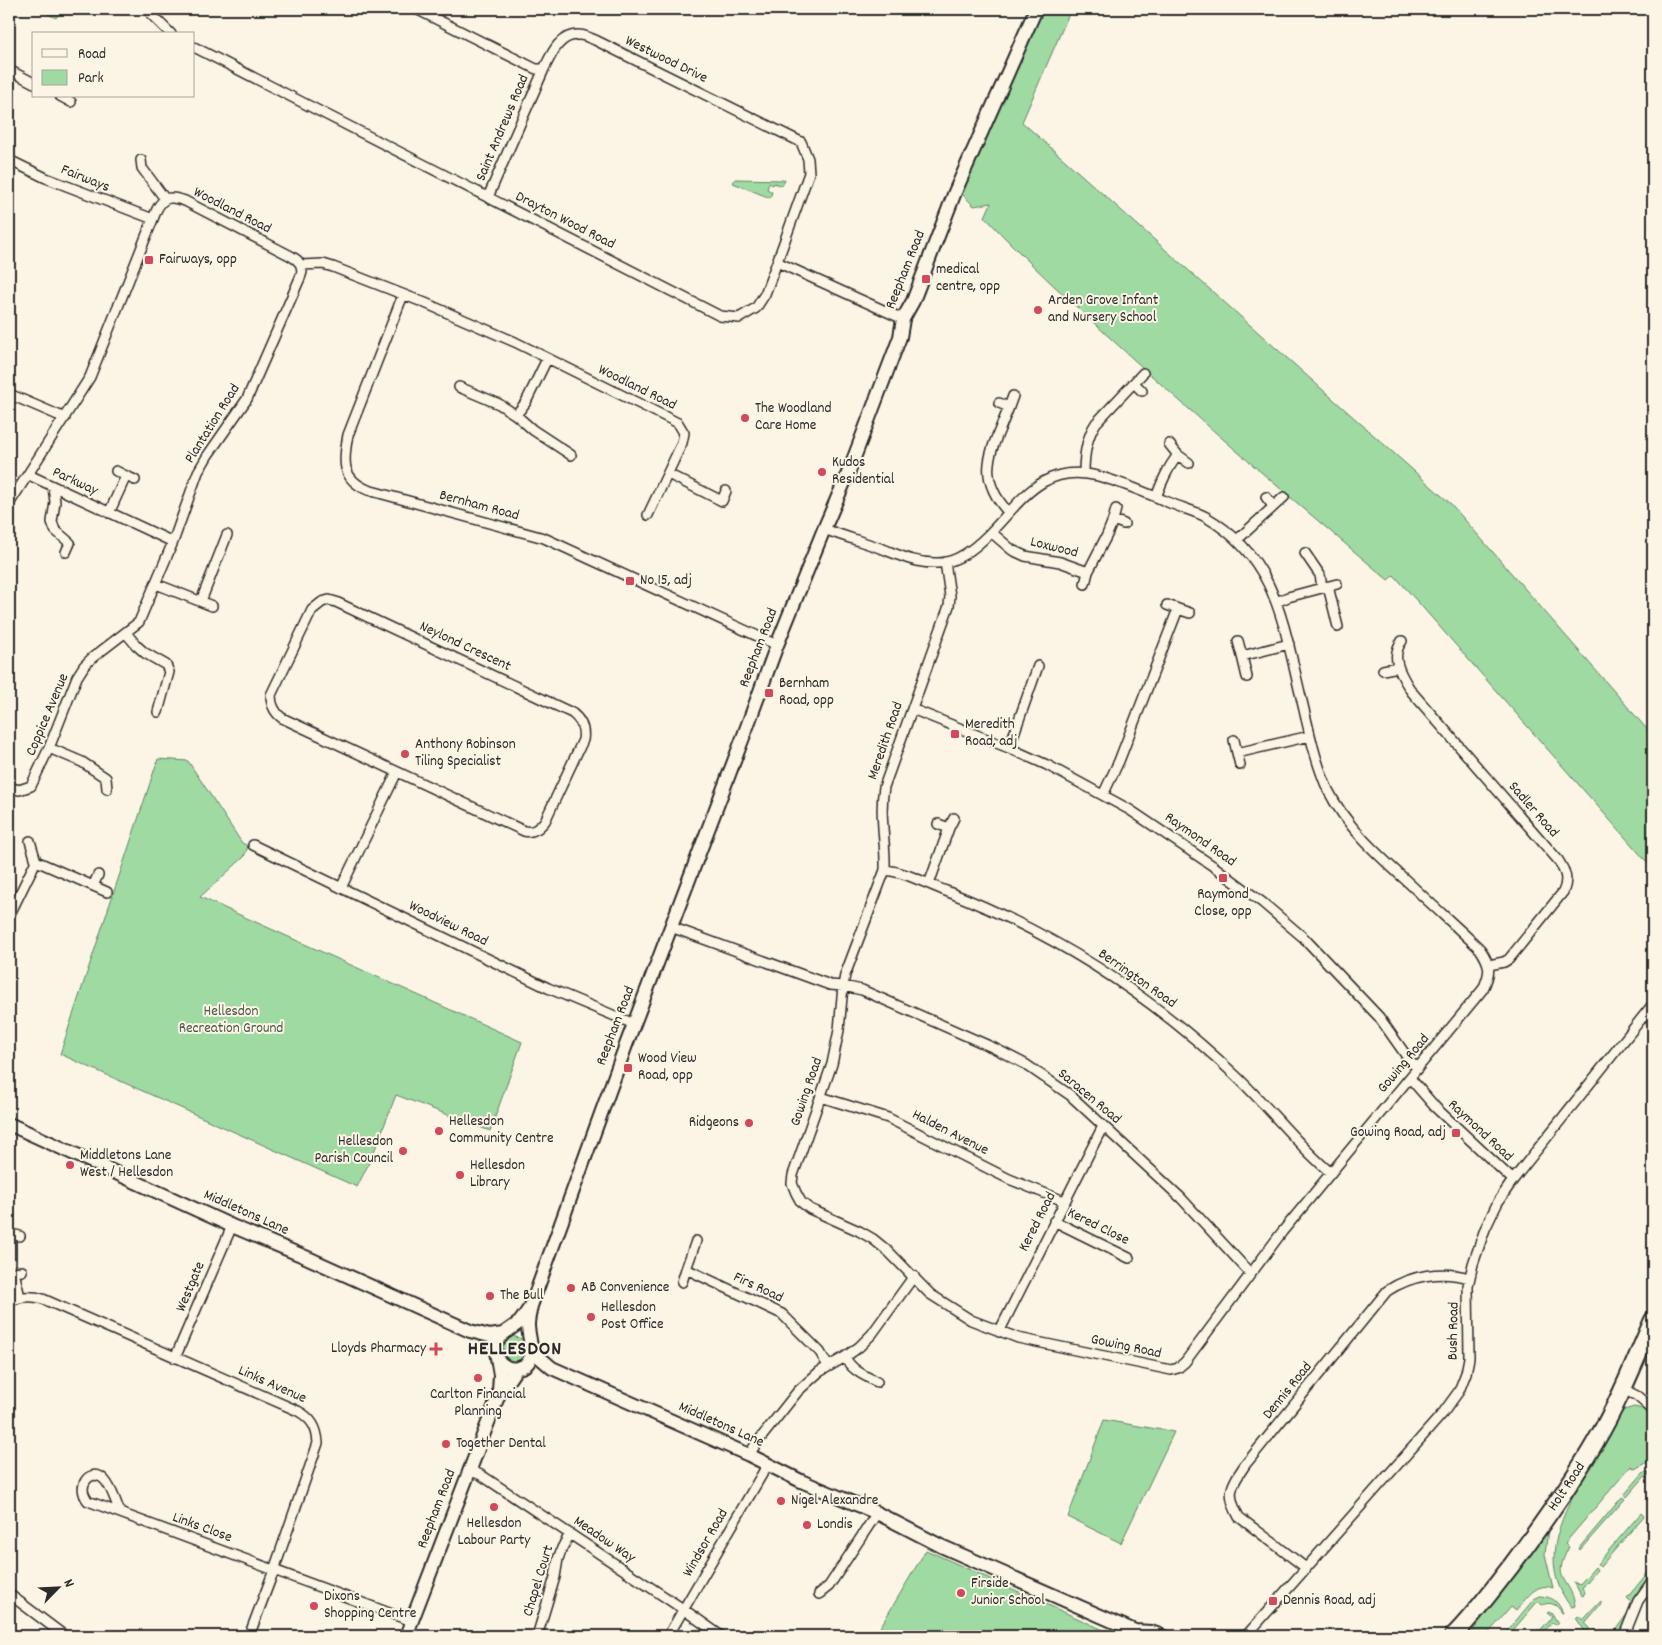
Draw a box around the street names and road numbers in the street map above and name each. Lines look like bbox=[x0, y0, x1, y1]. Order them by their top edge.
street label: Westwood Drive bbox=[621, 31, 711, 90]
street label: Saint Andrews Road bbox=[471, 71, 535, 185]
street label: Fairways bbox=[57, 159, 113, 199]
street label: Woodland Road bbox=[189, 182, 275, 240]
street label: Drayton Wood Road bbox=[511, 186, 619, 256]
street label: Reepham Road bbox=[880, 227, 932, 313]
street label: Woodland Road bbox=[594, 359, 680, 417]
street label: Plantation Road bbox=[180, 380, 246, 468]
street label: Parkway bbox=[48, 462, 102, 503]
street label: Bernham Road bbox=[437, 485, 521, 527]
street label: Loxwood bbox=[1028, 531, 1080, 565]
street label: Reepham Road bbox=[734, 605, 784, 691]
street label: Neylond Crescent bbox=[416, 616, 515, 678]
street label: Coppice Avenue bbox=[21, 670, 75, 760]
street label: Meredith Road bbox=[862, 699, 910, 783]
street label: Sadler Road bbox=[1502, 777, 1564, 843]
street label: Raymond Road bbox=[1160, 807, 1240, 873]
street label: Woodview Road bbox=[405, 895, 491, 953]
street label: Berrington Road bbox=[1093, 944, 1181, 1014]
street label: Reepham Road bbox=[591, 983, 641, 1069]
street label: Gowing Road bbox=[1373, 1029, 1435, 1099]
street label: Gowing Road bbox=[785, 1055, 829, 1129]
street label: Saracen Road bbox=[1052, 1064, 1126, 1130]
street label: Raymond Road bbox=[1442, 1095, 1518, 1167]
street label: Halden Avenue bbox=[908, 1104, 992, 1162]
street label: Middletons Lane bbox=[200, 1184, 293, 1242]
street label: Kered Road bbox=[1014, 1188, 1062, 1256]
street label: Kered Close bbox=[1063, 1202, 1133, 1252]
street label: Westgate bbox=[171, 1258, 212, 1316]
street label: Firs Road bbox=[729, 1267, 787, 1309]
street label: Bush Road bbox=[1442, 1302, 1466, 1360]
street label: Gowing Road bbox=[1089, 1329, 1163, 1365]
street label: Dennis Road bbox=[1258, 1357, 1318, 1425]
street label: Links Avenue bbox=[234, 1360, 310, 1410]
street label: Middletons Lane bbox=[675, 1396, 768, 1454]
street label: Holt Road bbox=[1543, 1458, 1592, 1516]
street label: Reepham Road bbox=[412, 1466, 462, 1552]
street label: Windsor Road bbox=[678, 1505, 734, 1581]
street label: Links Close bbox=[169, 1507, 235, 1549]
street label: Meadow Way bbox=[568, 1511, 640, 1569]
street label: Chapel Court bbox=[518, 1542, 560, 1619]

